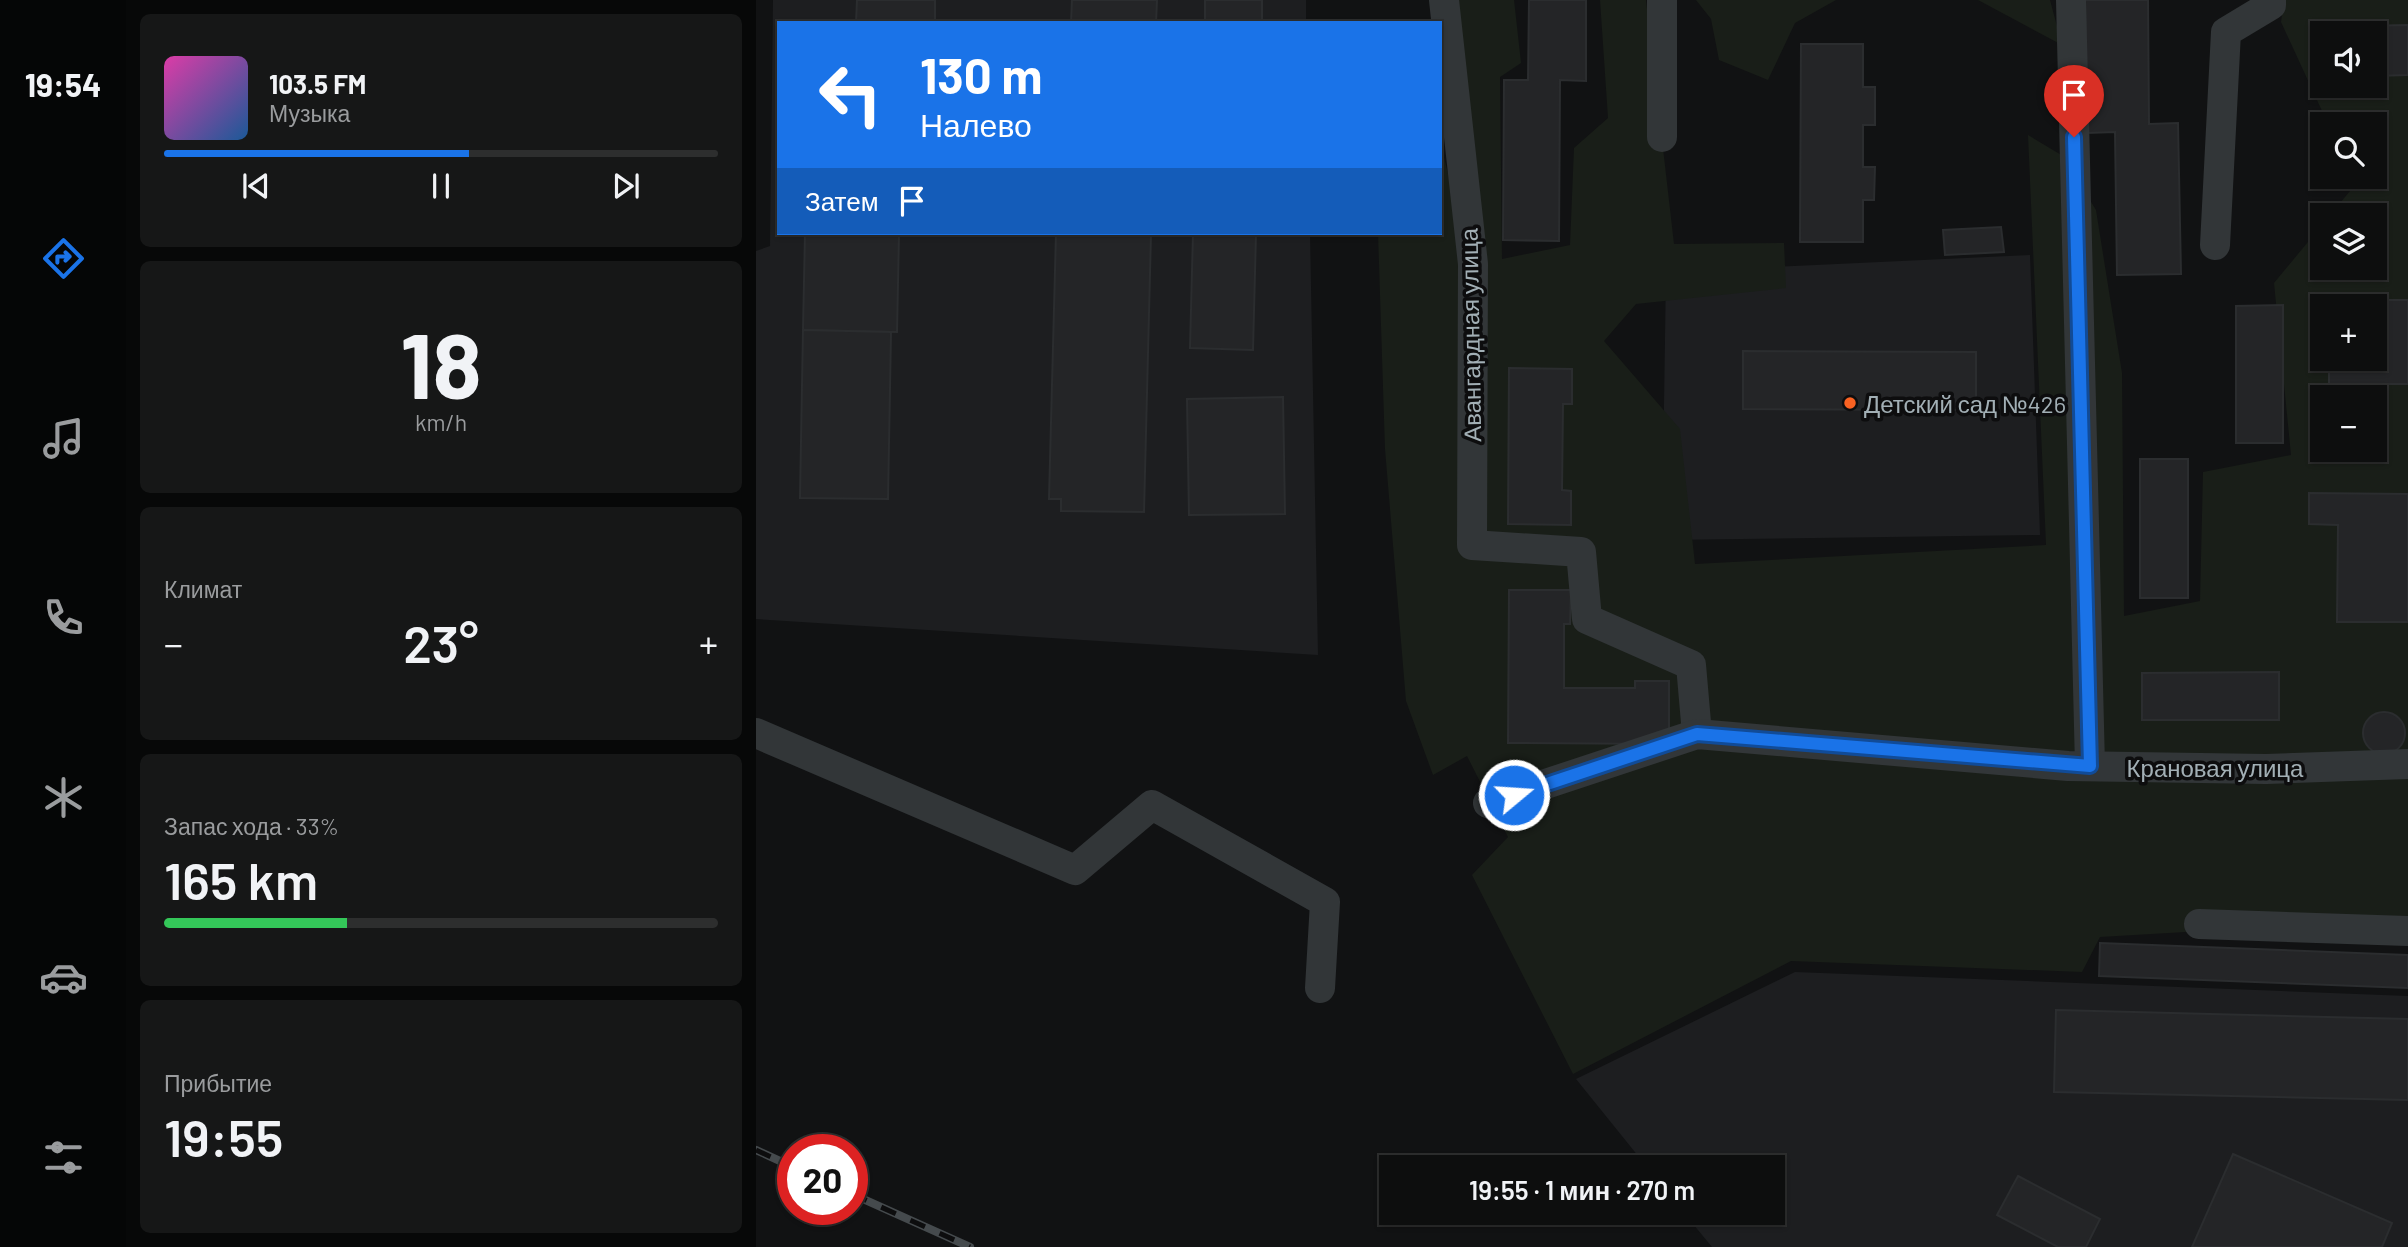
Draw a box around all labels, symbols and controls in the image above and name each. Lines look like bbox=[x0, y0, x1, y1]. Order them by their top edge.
map controls bbox=[2310, 21, 2387, 462]
button: sound bbox=[2310, 21, 2387, 98]
text: 130 m bbox=[920, 45, 1042, 104]
icon: left bbox=[805, 49, 896, 140]
text: 19:54 bbox=[25, 65, 101, 103]
pin bbox=[2044, 65, 2104, 137]
text: 103.5 FM bbox=[269, 68, 366, 99]
icon: arrive bbox=[2055, 76, 2093, 114]
text: Музыка bbox=[269, 99, 350, 127]
text: Налево bbox=[920, 105, 1032, 143]
button: search bbox=[2310, 112, 2387, 189]
icon: previous bbox=[237, 167, 275, 205]
icon: pause bbox=[422, 167, 460, 205]
icon: next bbox=[607, 167, 645, 205]
icon: arrive bbox=[893, 182, 931, 220]
text: Затем bbox=[805, 185, 879, 216]
button: layers bbox=[2310, 203, 2387, 280]
street label: Авангардная улица bbox=[1454, 227, 1486, 442]
icon: directions bbox=[39, 234, 88, 283]
button: + bbox=[2310, 294, 2387, 371]
text: 18 bbox=[400, 308, 482, 417]
button: − bbox=[2310, 385, 2387, 462]
place label: Детский сад №426 bbox=[1864, 389, 2066, 418]
marker: Детский сад №426 bbox=[1842, 395, 1858, 411]
text: km/h bbox=[415, 408, 467, 436]
icon: music bbox=[39, 414, 88, 463]
text: Климат bbox=[164, 575, 242, 603]
icon: phone bbox=[39, 593, 88, 642]
text: 23° bbox=[403, 611, 479, 673]
text: − bbox=[164, 620, 183, 666]
text: + bbox=[699, 620, 718, 666]
street label: Крановая улица bbox=[2127, 753, 2304, 782]
position arrow bbox=[1477, 758, 1551, 832]
icon: climate bbox=[39, 773, 88, 822]
text: Запас хода · 33% bbox=[164, 812, 339, 840]
text: 165 km bbox=[164, 848, 318, 910]
icon: car bbox=[39, 953, 88, 1002]
text: Прибытие bbox=[164, 1069, 272, 1097]
text: 19:55 bbox=[164, 1105, 283, 1167]
icon: filters bbox=[39, 1133, 88, 1182]
speed limit sign: 20 bbox=[777, 1134, 868, 1225]
text: 19:55 · 1 мин · 270 m bbox=[1469, 1174, 1695, 1205]

